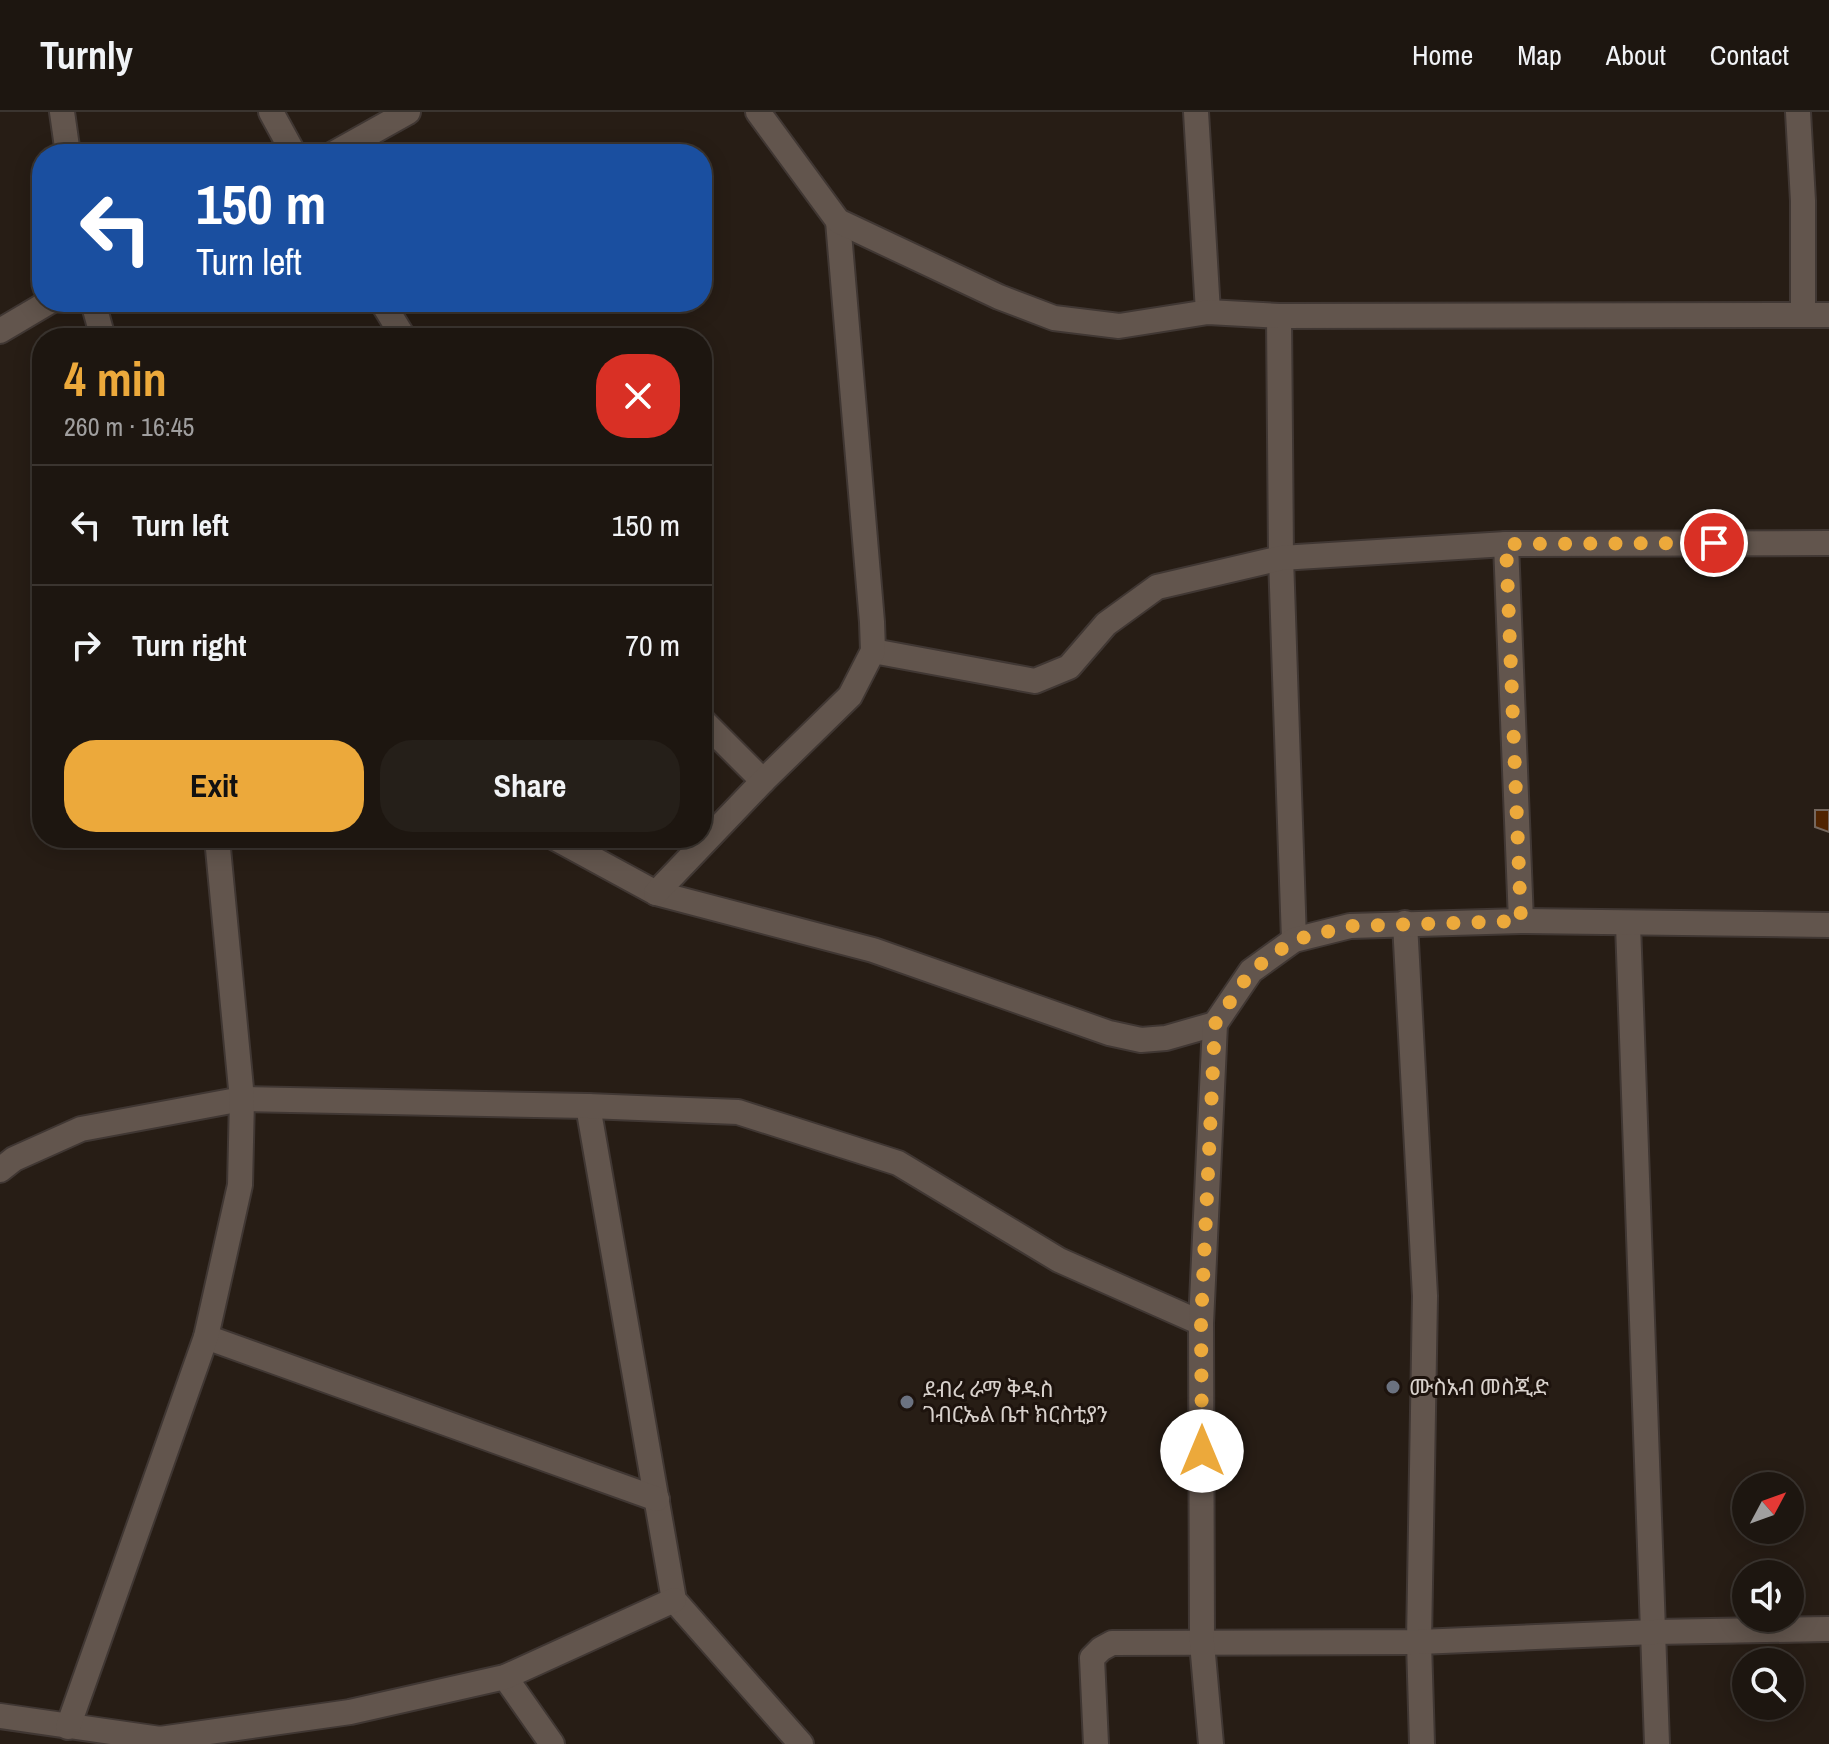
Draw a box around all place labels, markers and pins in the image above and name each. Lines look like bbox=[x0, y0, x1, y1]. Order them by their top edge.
pin bbox=[1680, 509, 1748, 577]
place label: ሙስአብ መስጂድ bbox=[1409, 1372, 1549, 1402]
place label: ደብረ ራማ ቅዱስ ገብርኤል ቤተ ክርስቲያን bbox=[923, 1374, 1108, 1429]
marker: ሙስአብ መስጂድ bbox=[1384, 1378, 1402, 1396]
marker: ደብረ ራማ ቅዱስ ገብርኤል ቤተ ክርስቲያን bbox=[898, 1393, 916, 1411]

